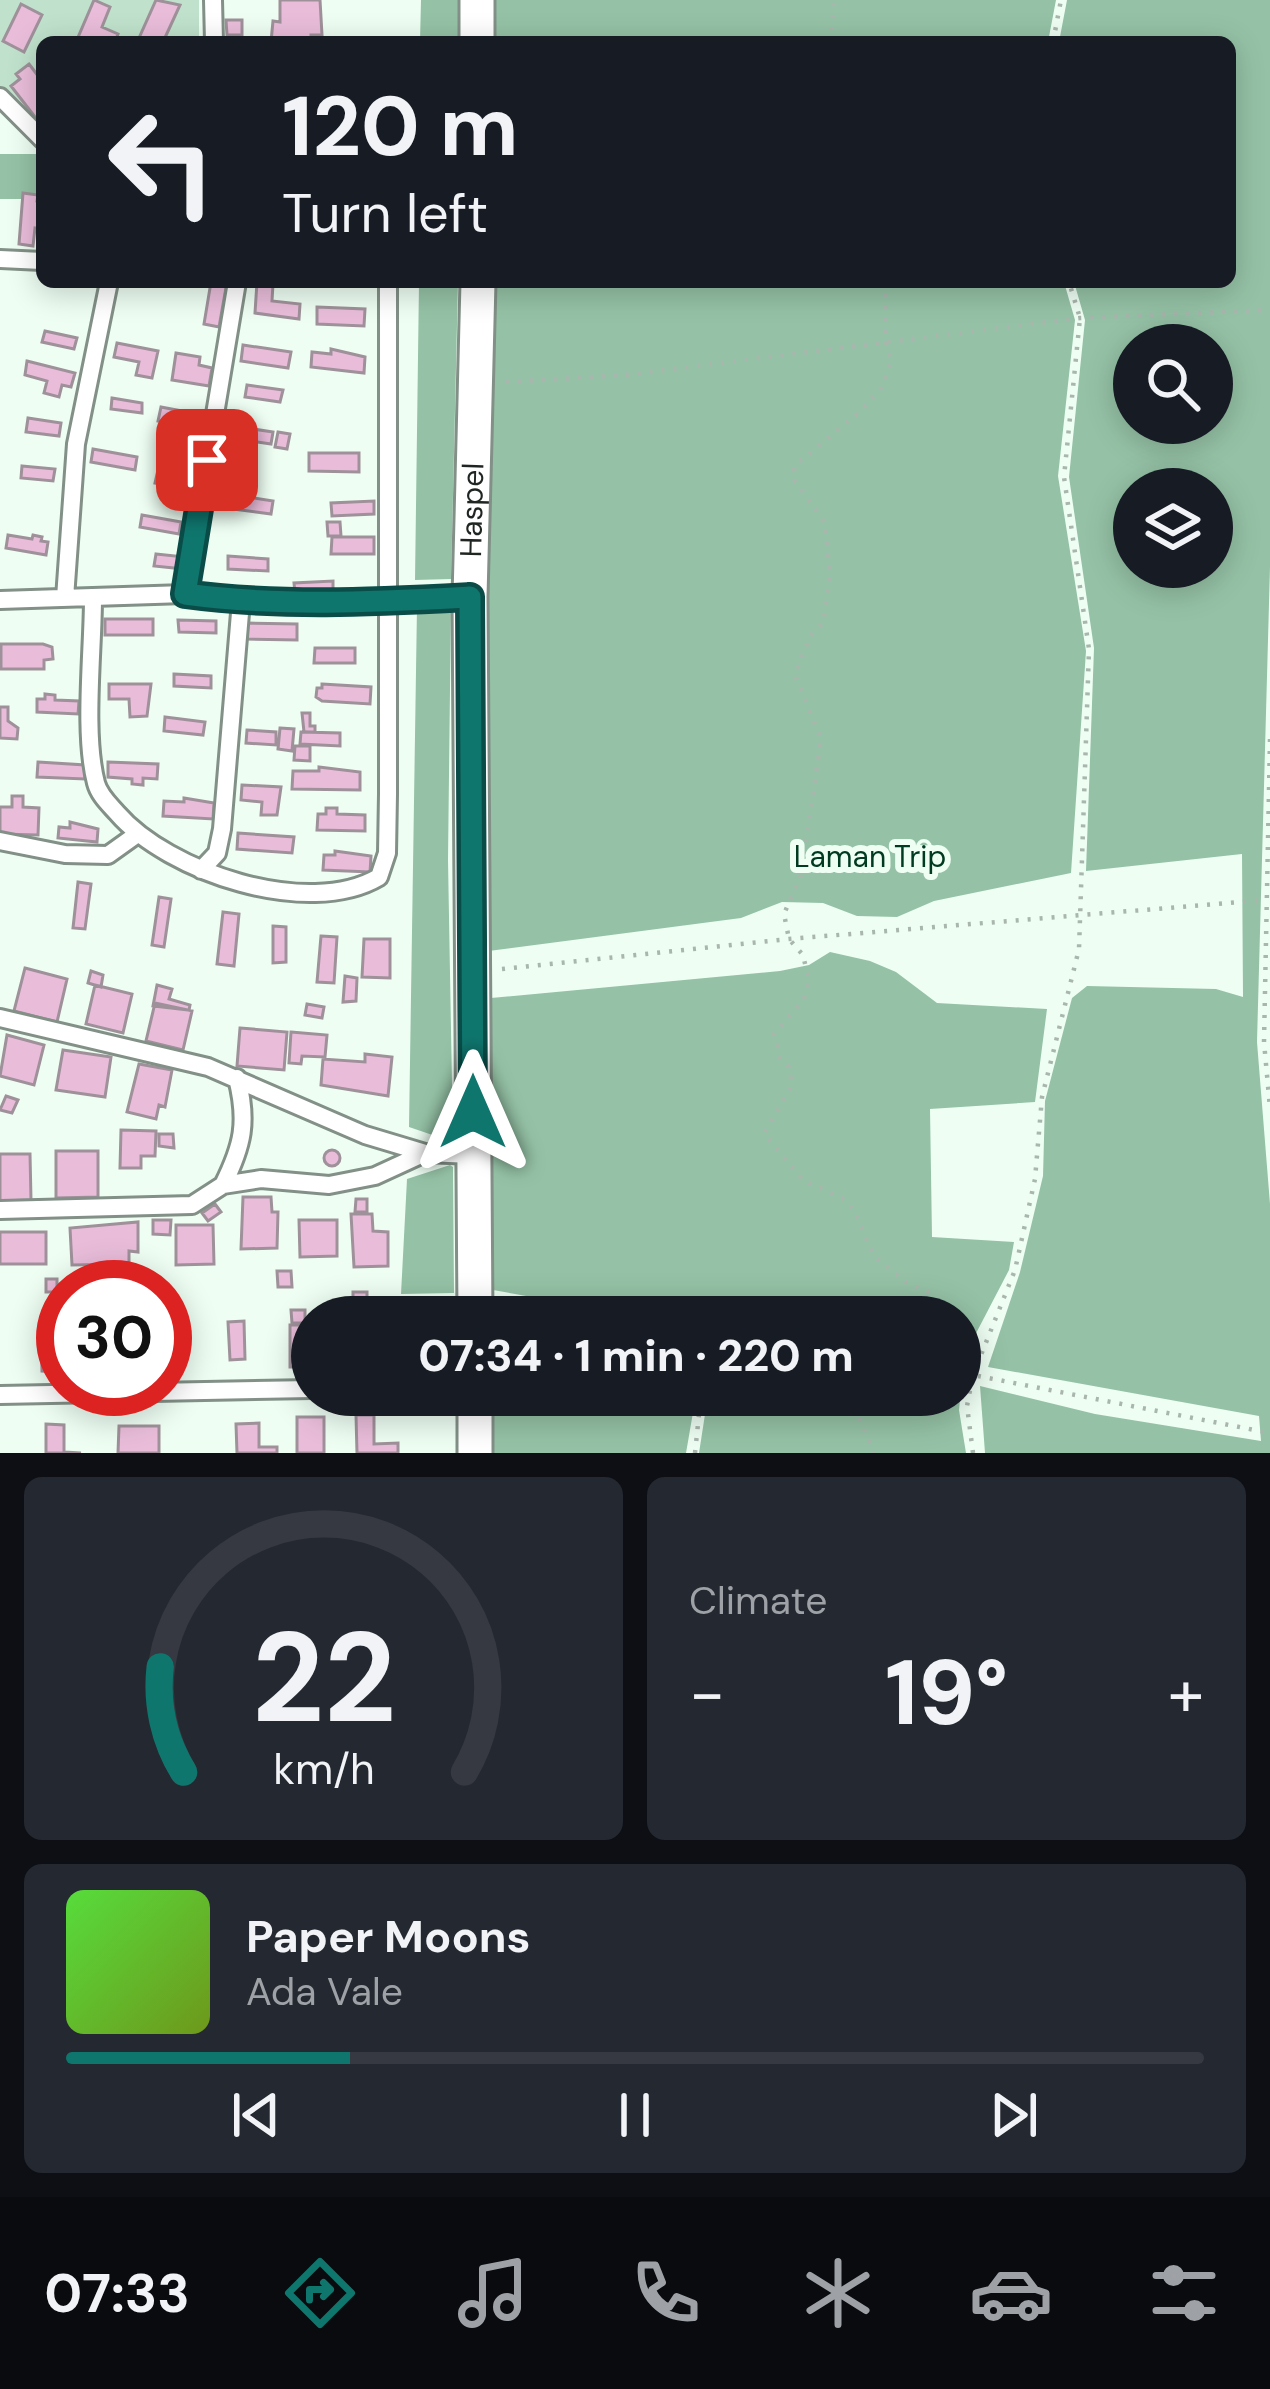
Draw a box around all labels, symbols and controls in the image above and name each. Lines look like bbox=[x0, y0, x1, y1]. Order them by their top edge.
text: 120 m bbox=[282, 72, 519, 181]
icon: left bbox=[84, 84, 240, 240]
text: Turn left bbox=[282, 178, 488, 249]
map controls bbox=[1113, 324, 1233, 588]
button: search bbox=[1113, 324, 1233, 444]
pin bbox=[156, 409, 258, 511]
icon: arrive bbox=[174, 427, 240, 493]
street label: Haspel bbox=[451, 462, 492, 558]
button: layers bbox=[1113, 468, 1233, 588]
park label: Laman Trip bbox=[794, 837, 946, 876]
position arrow bbox=[410, 1049, 536, 1175]
speed limit sign: 30 bbox=[36, 1260, 192, 1416]
text: 07:34 · 1 min · 220 m bbox=[418, 1326, 854, 1385]
text: Climate bbox=[689, 1575, 827, 1626]
text: 22 bbox=[251, 1597, 396, 1760]
text: 19° bbox=[885, 1635, 1008, 1752]
text: − bbox=[689, 1651, 725, 1736]
text: + bbox=[1168, 1651, 1204, 1736]
text: km/h bbox=[273, 1740, 374, 1796]
text: Paper Moons bbox=[246, 1907, 531, 1966]
text: Ada Vale bbox=[246, 1966, 403, 2017]
icon: previous bbox=[223, 2082, 289, 2148]
icon: pause bbox=[602, 2082, 668, 2148]
icon: next bbox=[981, 2082, 1047, 2148]
icon: directions bbox=[278, 2251, 362, 2335]
icon: music bbox=[451, 2251, 535, 2335]
icon: phone bbox=[624, 2251, 708, 2335]
icon: climate bbox=[796, 2251, 880, 2335]
icon: car bbox=[969, 2251, 1053, 2335]
icon: filters bbox=[1142, 2251, 1226, 2335]
text: 07:33 bbox=[44, 2258, 190, 2329]

